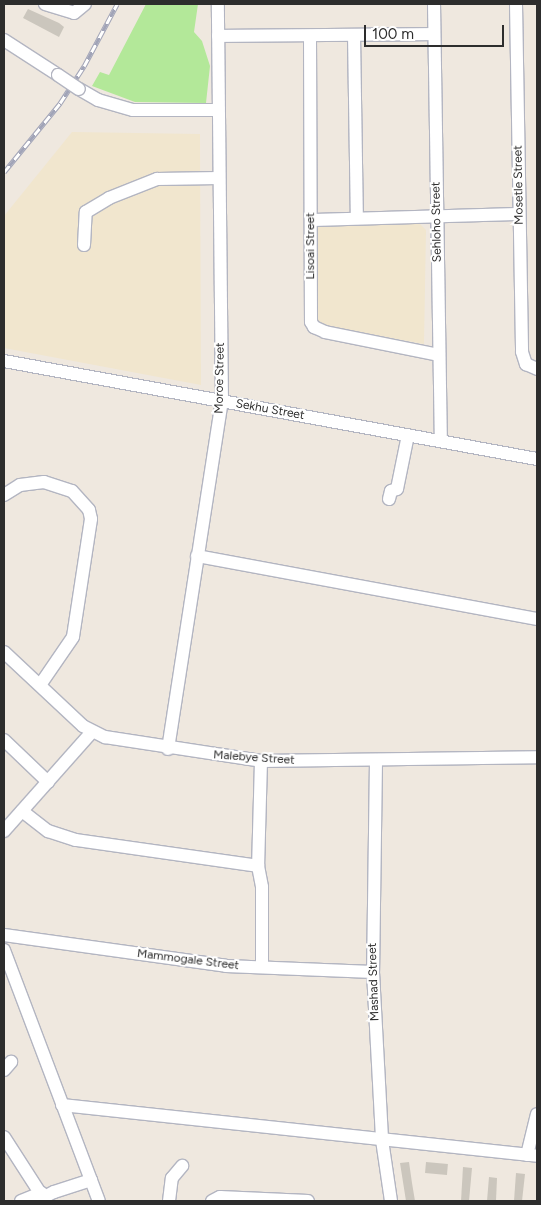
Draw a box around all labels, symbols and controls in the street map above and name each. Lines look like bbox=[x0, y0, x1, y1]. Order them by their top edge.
scale bar bbox=[366, 15, 506, 47]
text: 100 m bbox=[372, 25, 414, 43]
street label: Mosetle Street bbox=[511, 145, 527, 225]
street label: Sehloho Street bbox=[429, 182, 445, 262]
street label: Lisoai Street bbox=[304, 212, 318, 280]
street label: Moroe Street bbox=[212, 342, 228, 414]
street label: Sekhu Street bbox=[234, 397, 306, 423]
street label: Malebye Street bbox=[213, 748, 295, 768]
street label: Mashad Street bbox=[365, 943, 383, 1021]
street label: Mammogale Street bbox=[136, 947, 240, 973]

